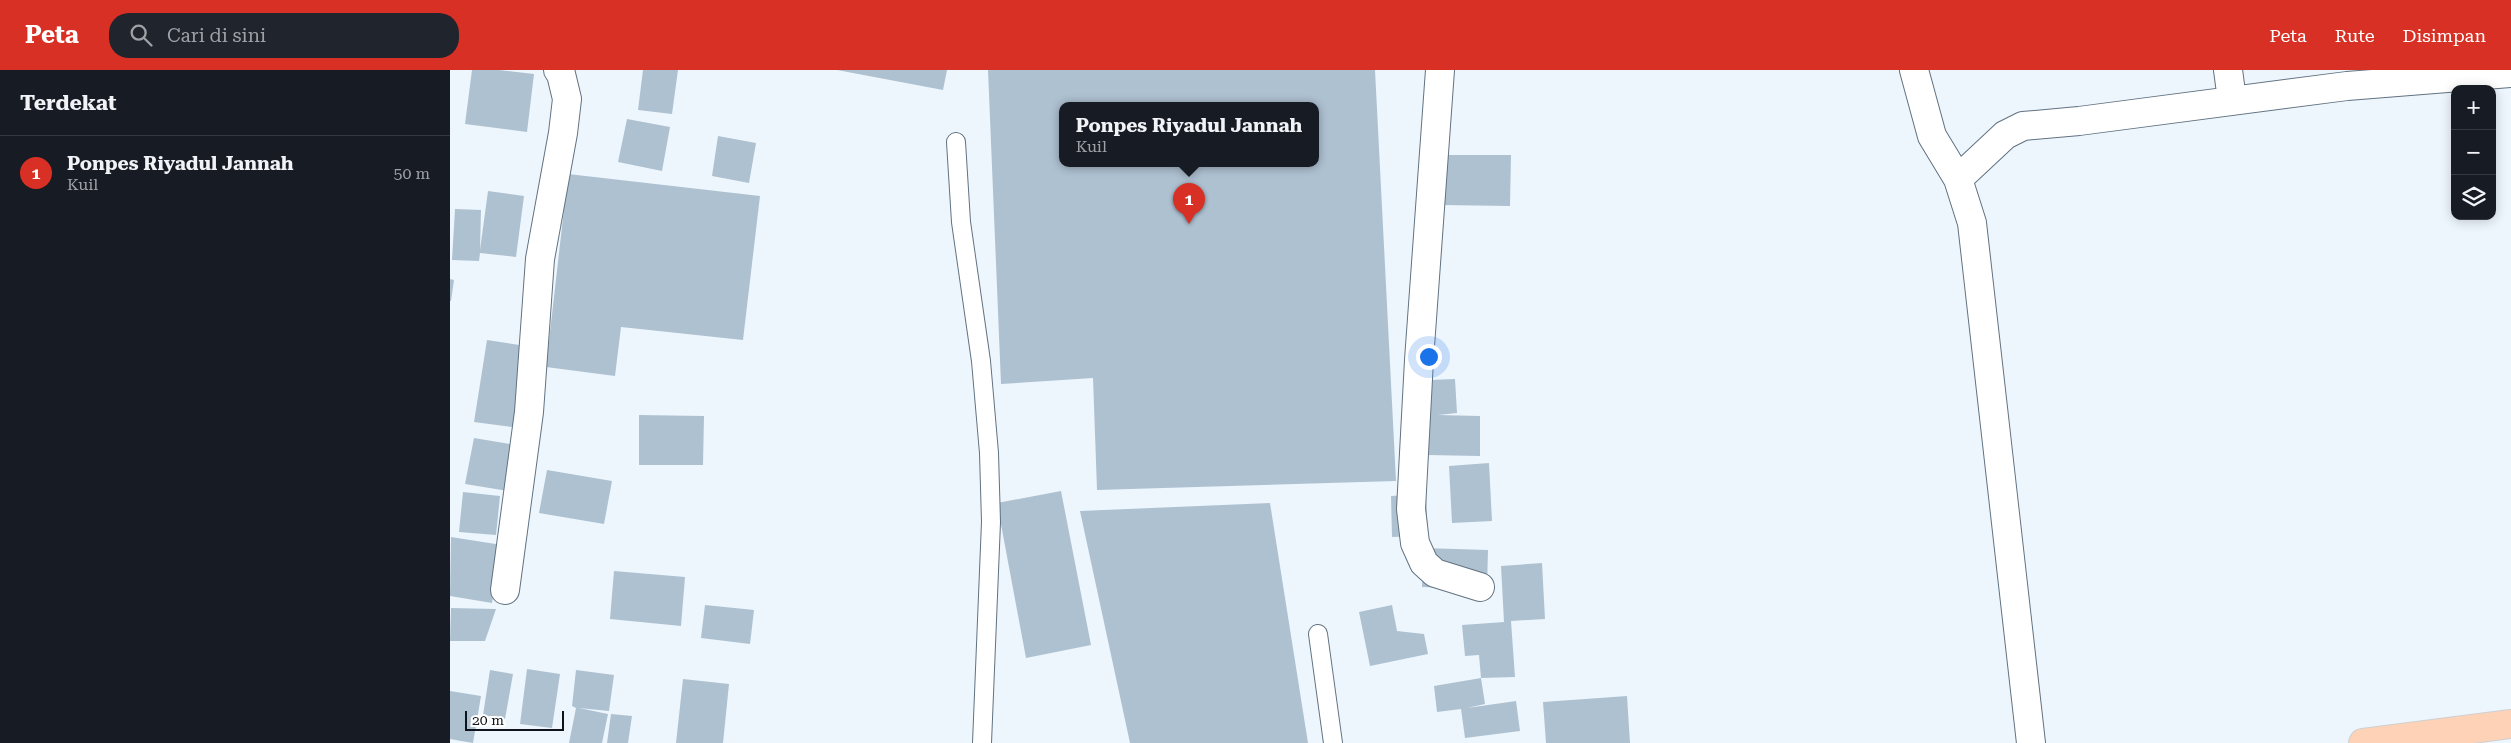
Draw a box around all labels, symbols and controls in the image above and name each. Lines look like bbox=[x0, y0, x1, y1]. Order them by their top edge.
search box bbox=[109, 13, 459, 58]
text: Peta bbox=[25, 21, 79, 49]
icon: search bbox=[127, 21, 155, 49]
text: Cari di sini bbox=[167, 24, 266, 47]
text: Peta bbox=[2269, 25, 2307, 46]
text: Rute bbox=[2335, 25, 2375, 46]
text: Disimpan bbox=[2403, 25, 2486, 46]
map controls bbox=[2451, 85, 2496, 220]
button: + bbox=[2451, 85, 2496, 130]
text: Terdekat bbox=[20, 91, 117, 115]
popup bbox=[1059, 102, 1319, 167]
text: Ponpes Riyadul Jannah bbox=[1076, 114, 1302, 137]
button: − bbox=[2451, 130, 2496, 175]
text: Kuil bbox=[1076, 137, 1107, 156]
text: Ponpes Riyadul Jannah bbox=[67, 152, 294, 175]
text: 1 bbox=[32, 164, 40, 183]
text: 50 m bbox=[393, 164, 430, 183]
text: Kuil bbox=[67, 175, 98, 194]
button: layers bbox=[2451, 175, 2496, 220]
pin: 1 bbox=[1173, 183, 1205, 224]
your location bbox=[1416, 344, 1442, 370]
scale bar bbox=[465, 708, 564, 731]
text: 20 m bbox=[472, 712, 504, 728]

